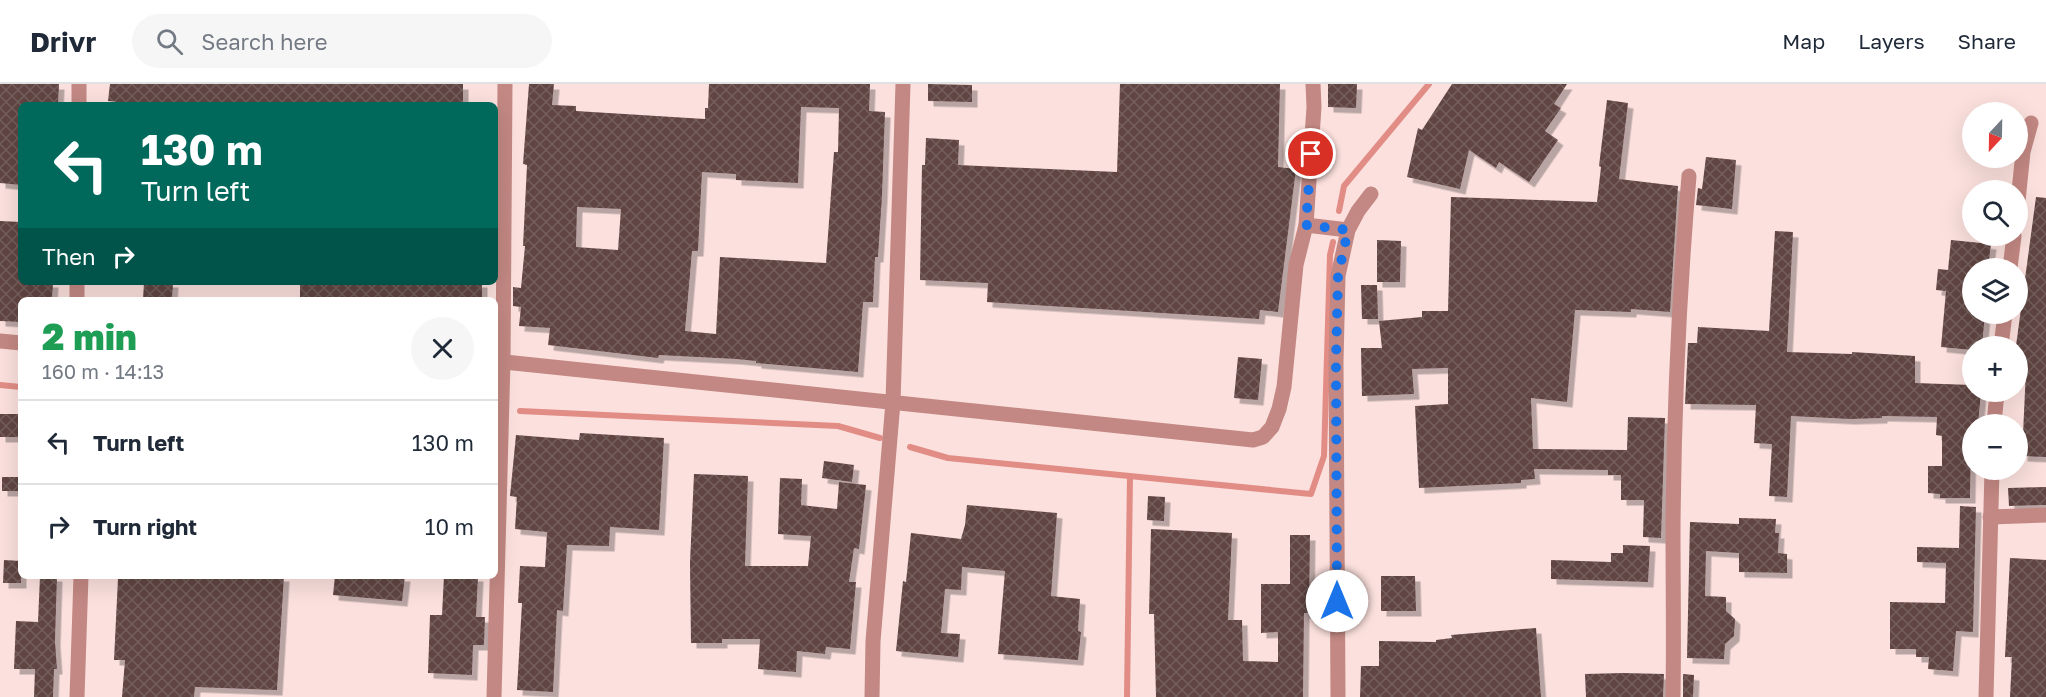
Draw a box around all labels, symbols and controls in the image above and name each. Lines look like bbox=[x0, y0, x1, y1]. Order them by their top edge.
search box bbox=[132, 14, 552, 68]
text: Drivr bbox=[30, 25, 96, 58]
icon: search bbox=[153, 25, 186, 58]
text: Search here bbox=[201, 28, 327, 55]
text: Map bbox=[1782, 28, 1825, 54]
text: Layers bbox=[1858, 28, 1925, 54]
text: Share bbox=[1958, 28, 2016, 54]
north arrow bbox=[1962, 102, 2028, 168]
map controls bbox=[1962, 102, 2028, 480]
text: 130 m bbox=[141, 124, 263, 174]
icon: left bbox=[42, 126, 120, 204]
pin bbox=[1285, 128, 1336, 179]
icon: arrive bbox=[1294, 137, 1327, 170]
text: Turn left bbox=[141, 175, 250, 207]
button: search bbox=[1962, 180, 2028, 246]
icon: right bbox=[107, 240, 140, 273]
text: Then bbox=[42, 243, 95, 270]
button: layers bbox=[1962, 258, 2028, 324]
text: 2 min bbox=[42, 315, 137, 358]
button: close bbox=[411, 317, 474, 380]
button: + bbox=[1962, 336, 2028, 402]
text: 160 m · 14:13 bbox=[42, 359, 164, 383]
button: − bbox=[1962, 414, 2028, 480]
icon: left bbox=[42, 426, 75, 459]
text: Turn left bbox=[93, 429, 184, 456]
text: 130 m bbox=[412, 429, 474, 456]
icon: right bbox=[42, 510, 75, 543]
text: Turn right bbox=[93, 513, 197, 540]
text: 10 m bbox=[425, 513, 474, 540]
position arrow bbox=[1305, 569, 1369, 633]

